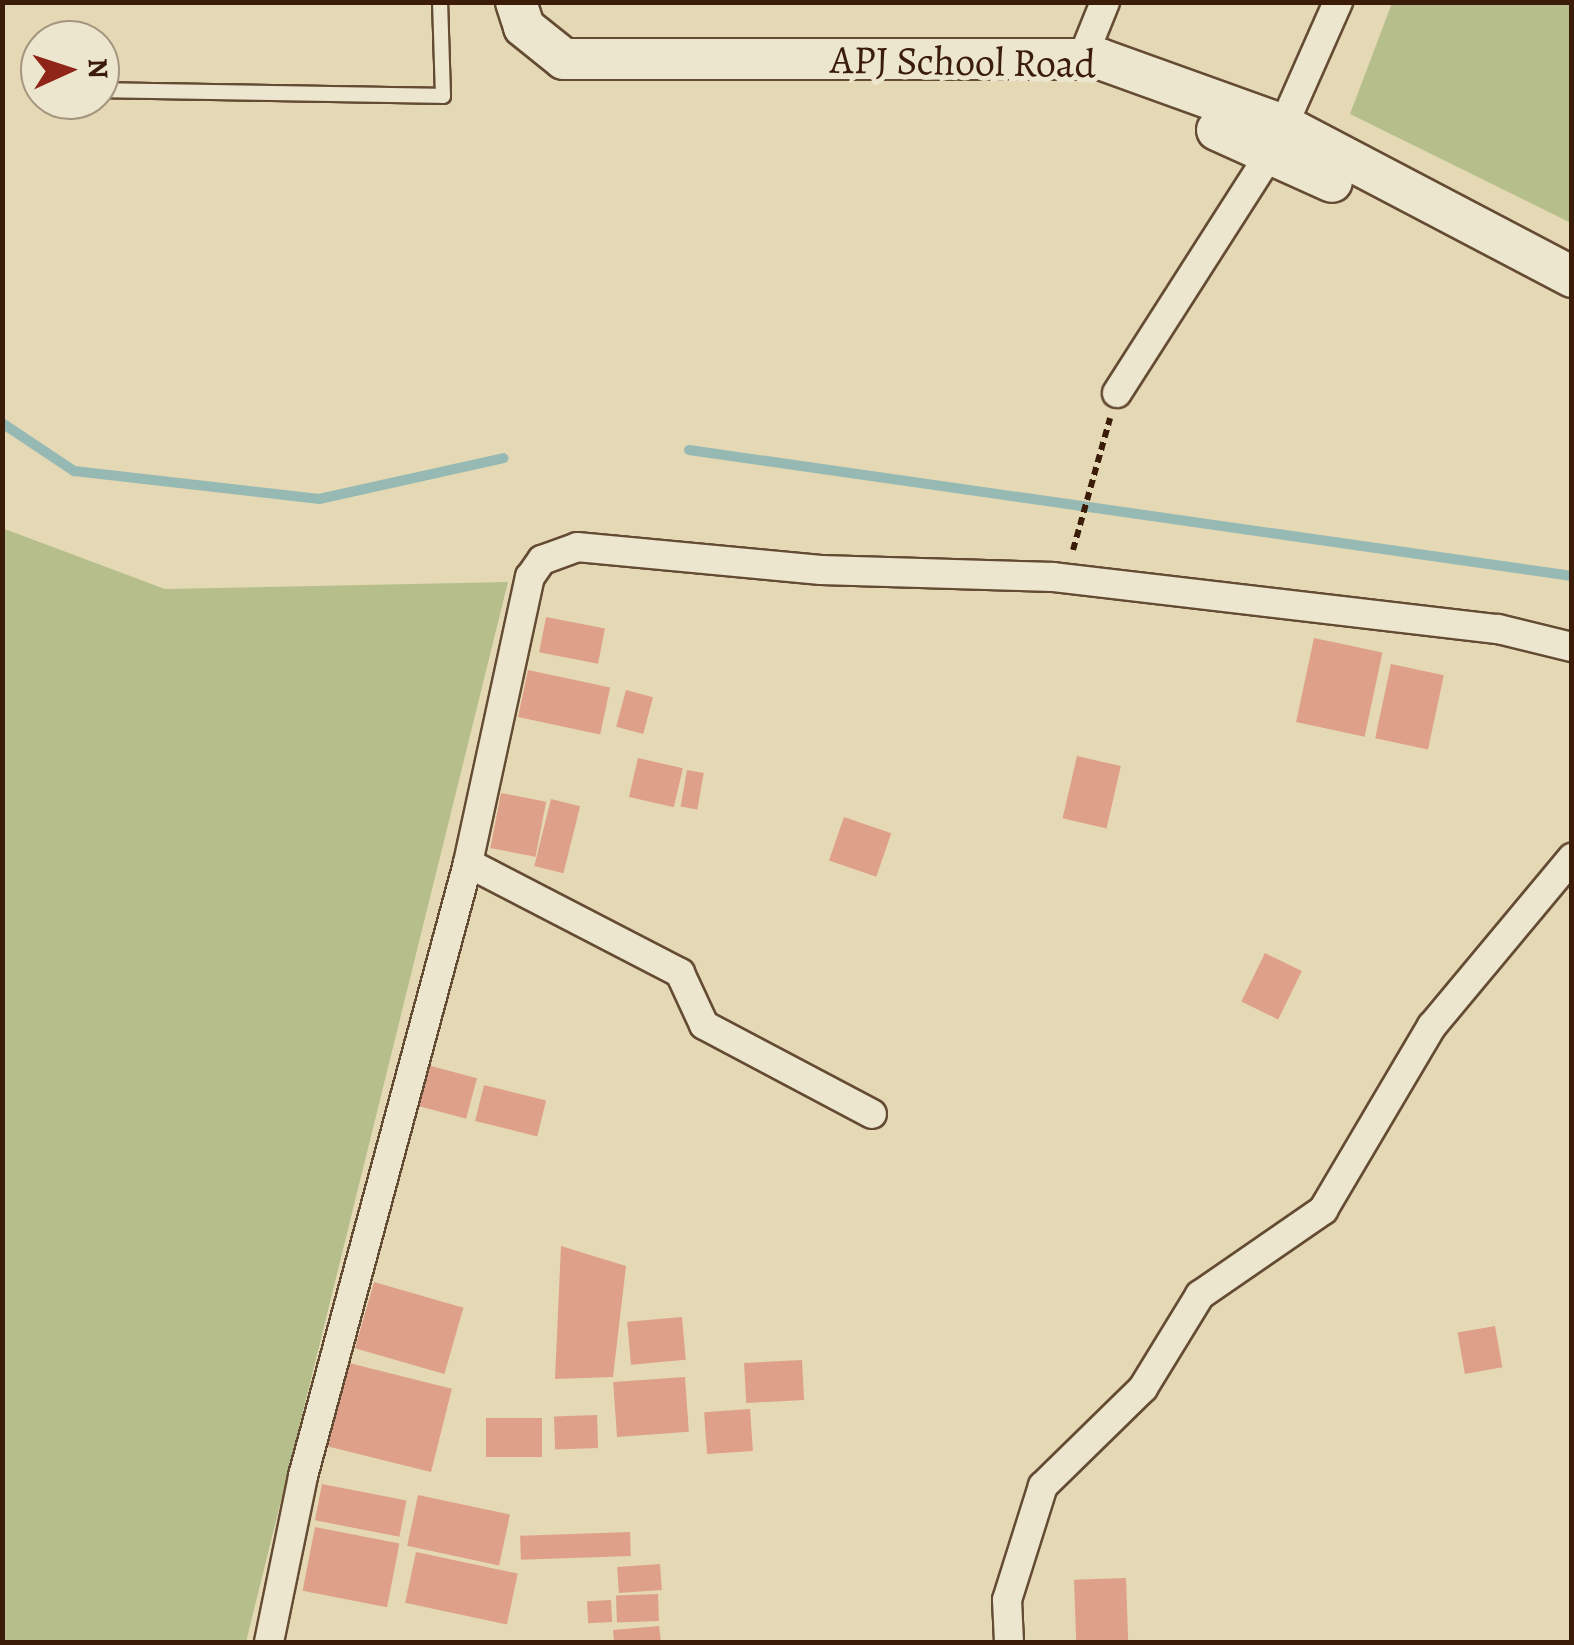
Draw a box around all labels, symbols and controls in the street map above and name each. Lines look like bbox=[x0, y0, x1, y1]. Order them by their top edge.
north arrow bbox=[20, 20, 120, 120]
street label: APJ School Road bbox=[830, 36, 1096, 88]
text: N bbox=[78, 57, 117, 80]

